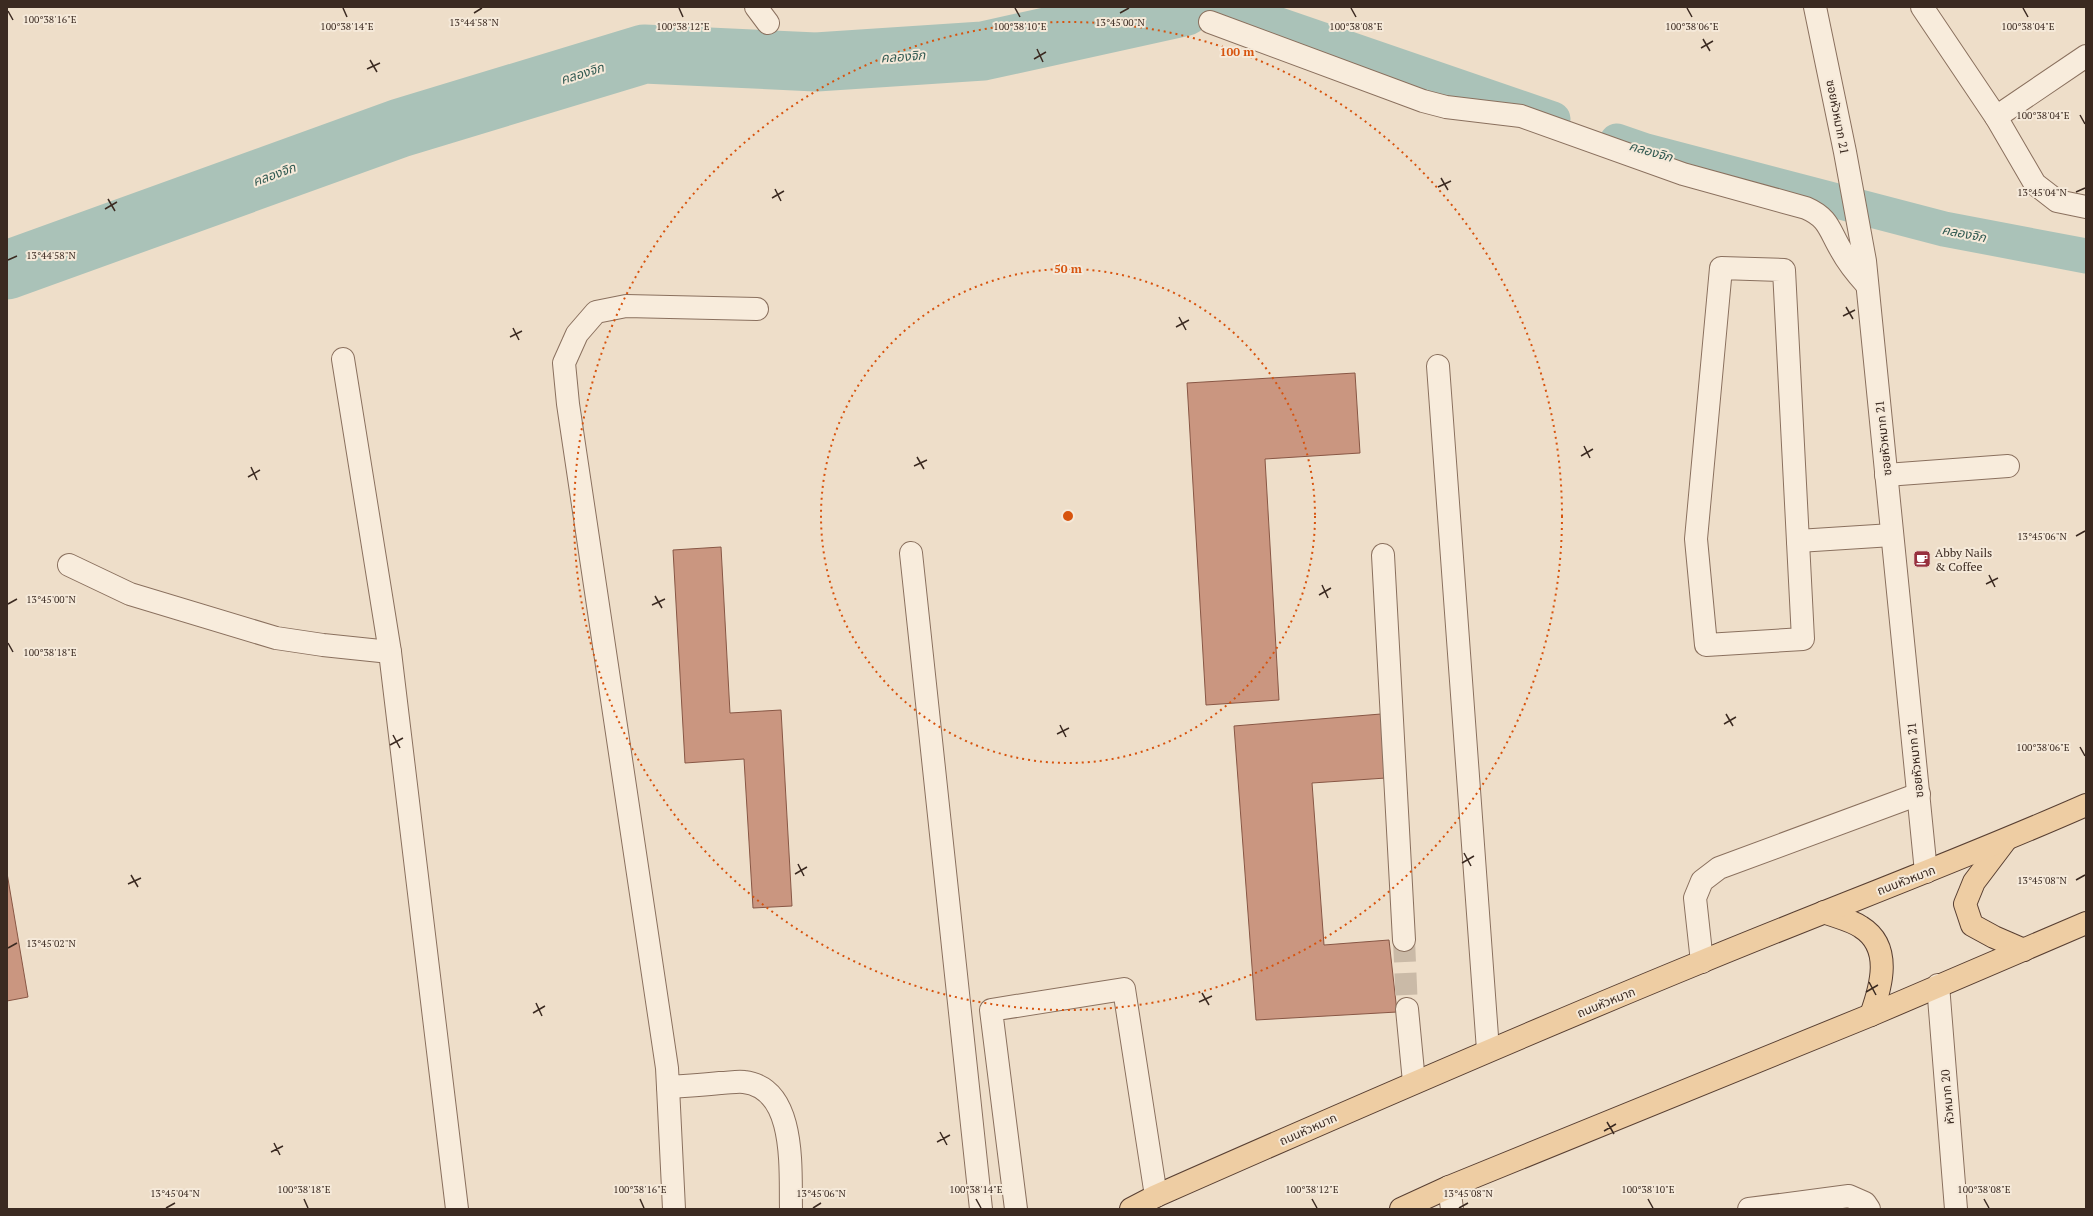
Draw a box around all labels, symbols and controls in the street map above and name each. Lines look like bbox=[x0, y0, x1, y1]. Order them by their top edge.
text: 100°38'16"E bbox=[23, 13, 77, 26]
text: 13°44'58"N bbox=[449, 16, 499, 29]
text: 13°45'00"N bbox=[1095, 16, 1145, 29]
text: 100°38'14"E bbox=[320, 20, 374, 33]
text: 100°38'12"E bbox=[656, 20, 710, 33]
text: 100°38'10"E bbox=[993, 20, 1047, 33]
text: 100°38'08"E bbox=[1329, 20, 1383, 33]
text: 100°38'06"E bbox=[1665, 20, 1719, 33]
text: 100°38'04"E bbox=[2001, 20, 2055, 33]
text: 100 m bbox=[1220, 44, 1254, 59]
water label: คลองจิก bbox=[880, 45, 927, 67]
water label: คลองจิก bbox=[558, 58, 607, 88]
street label: ซอยหัวหมาก 21 bbox=[1823, 78, 1853, 156]
text: 100°38'04"E bbox=[2016, 109, 2070, 122]
water label: คลองจิก bbox=[1627, 136, 1676, 166]
water label: คลองจิก bbox=[250, 158, 299, 190]
text: 13°45'04"N bbox=[2017, 186, 2067, 199]
water label: คลองจิก bbox=[1940, 220, 1989, 246]
text: 13°44'58"N bbox=[26, 249, 76, 262]
text: 50 m bbox=[1054, 261, 1082, 276]
street label: ซอยหัวหมาก 21 bbox=[1872, 400, 1894, 476]
centre of rings bbox=[1061, 509, 1075, 523]
text: 13°45'06"N bbox=[2017, 530, 2067, 543]
place label: Abby Nails & Coffee bbox=[1935, 545, 1992, 574]
cafe icon: Abby Nails & Coffee bbox=[1912, 549, 1932, 569]
text: 13°45'00"N bbox=[26, 593, 76, 606]
text: 100°38'18"E bbox=[23, 646, 77, 659]
street label: ซอยหัวหมาก 21 bbox=[1904, 722, 1926, 798]
text: 100°38'06"E bbox=[2016, 741, 2070, 754]
street label: ถนนหัวหมาก bbox=[1875, 862, 1937, 898]
text: 13°45'08"N bbox=[2017, 874, 2067, 887]
text: 13°45'02"N bbox=[26, 937, 76, 950]
street label: ถนนหัวหมาก bbox=[1575, 984, 1637, 1020]
street label: หัวหมาก 20 bbox=[1937, 1069, 1957, 1125]
street label: ถนนหัวหมาก bbox=[1277, 1110, 1339, 1148]
text: 100°38'18"E bbox=[277, 1183, 331, 1196]
text: 100°38'16"E bbox=[613, 1183, 667, 1196]
text: 100°38'14"E bbox=[949, 1183, 1003, 1196]
text: 100°38'12"E bbox=[1285, 1183, 1339, 1196]
text: 100°38'10"E bbox=[1621, 1183, 1675, 1196]
text: 100°38'08"E bbox=[1957, 1183, 2011, 1196]
text: 13°45'04"N bbox=[150, 1187, 200, 1200]
text: 13°45'06"N bbox=[796, 1187, 846, 1200]
text: 13°45'08"N bbox=[1443, 1187, 1493, 1200]

